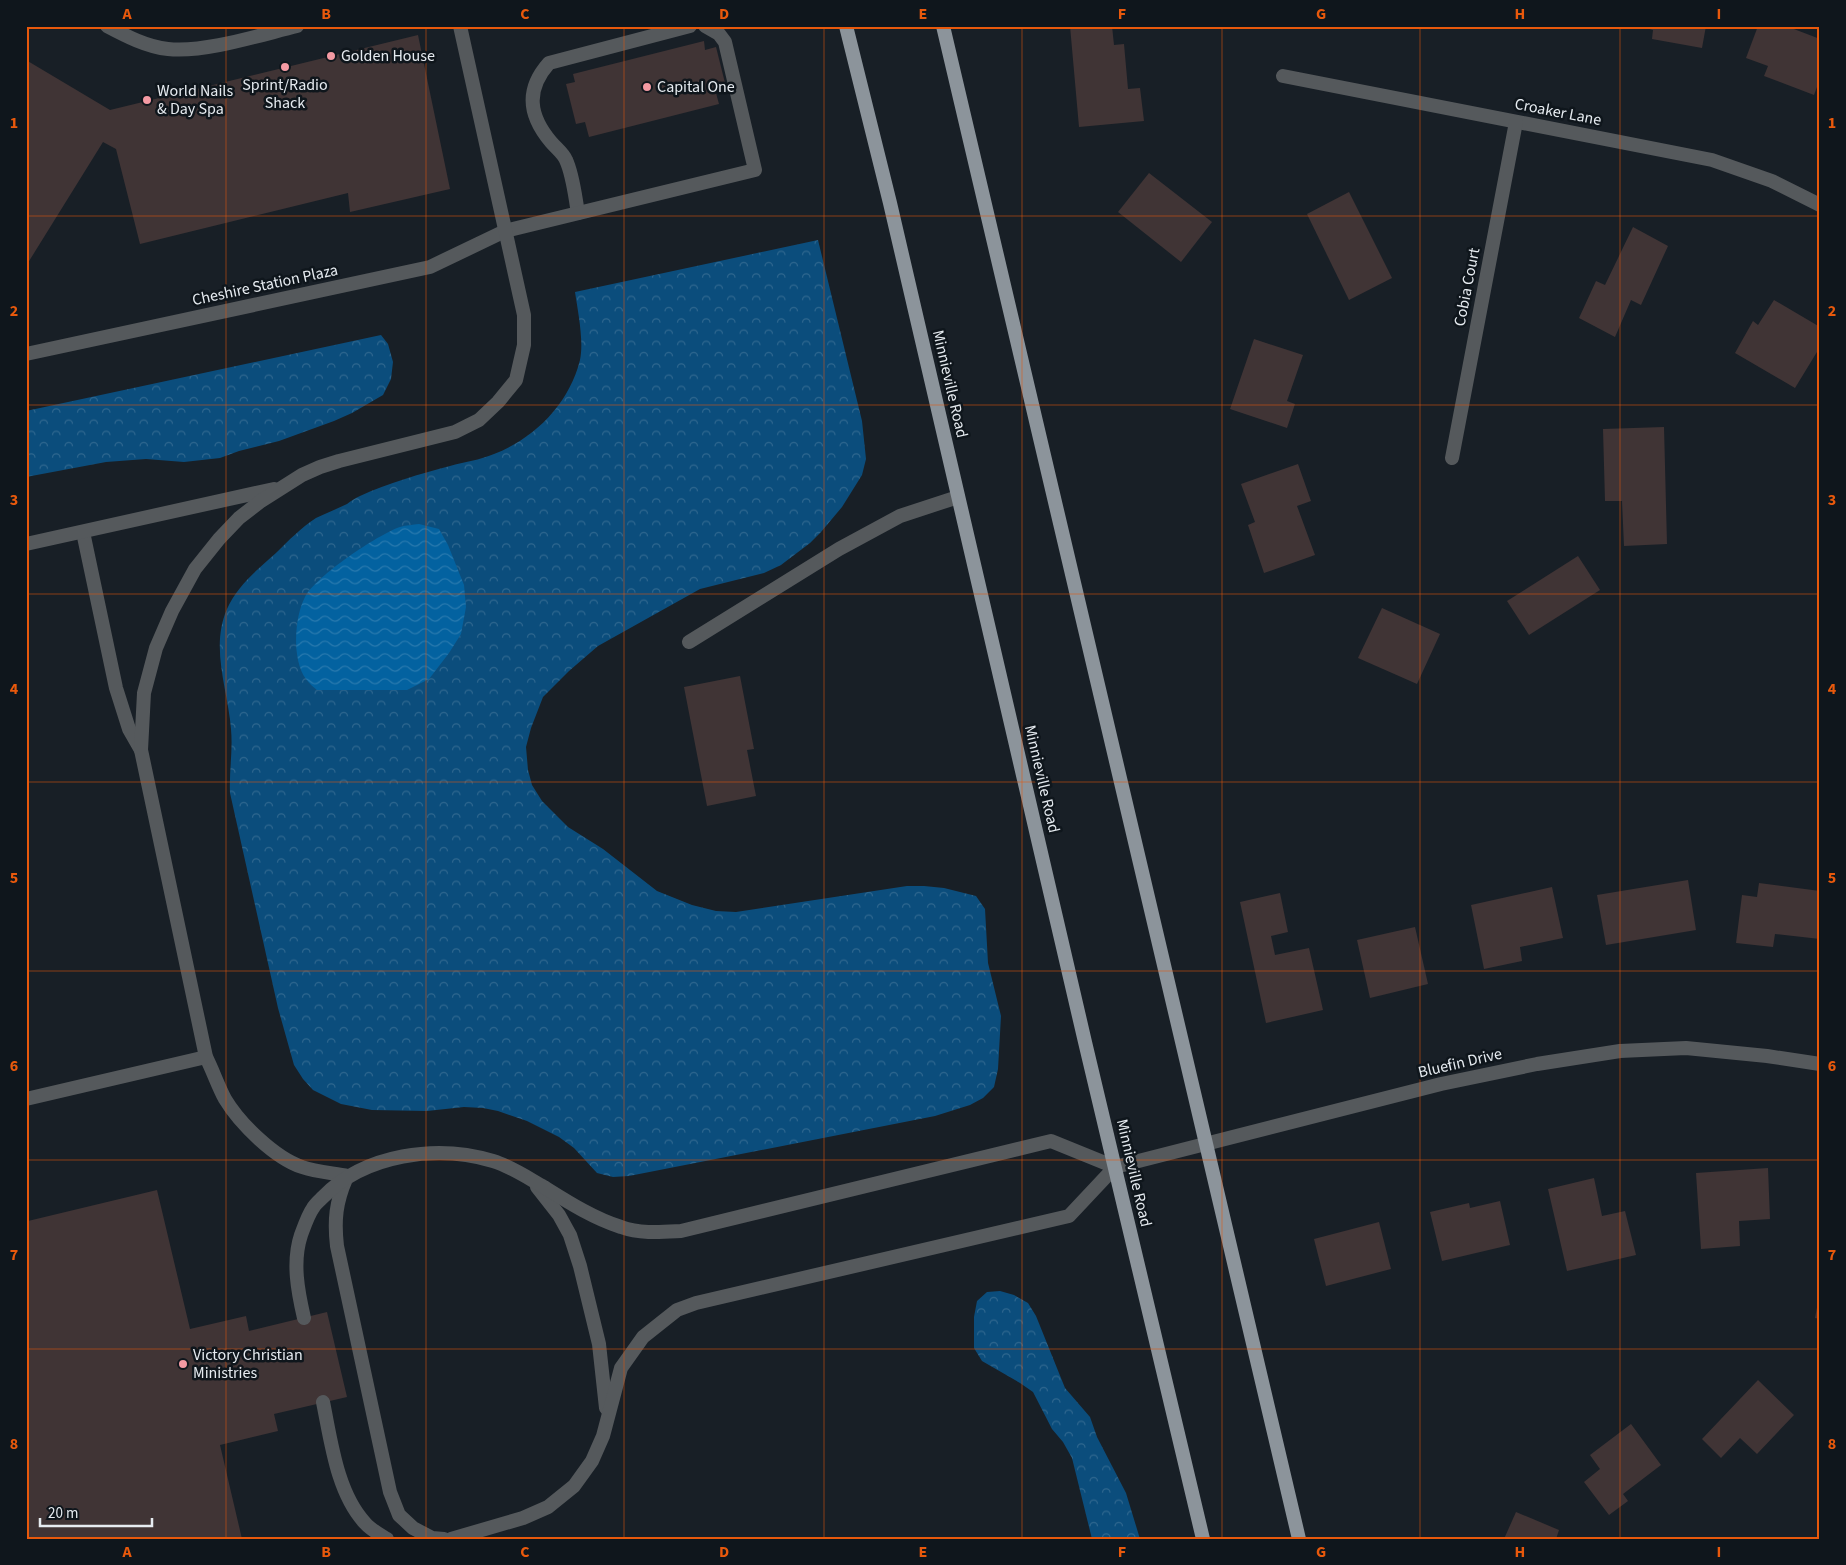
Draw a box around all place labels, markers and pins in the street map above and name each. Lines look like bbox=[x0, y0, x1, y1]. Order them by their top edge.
place label: Golden House bbox=[341, 45, 435, 67]
marker: Golden House bbox=[325, 50, 337, 62]
marker: Sprint/Radio Shack bbox=[279, 61, 291, 73]
place label: Sprint/Radio Shack bbox=[242, 74, 328, 114]
place label: Capital One bbox=[657, 76, 735, 98]
place label: World Nails & Day Spa bbox=[157, 80, 233, 120]
marker: Capital One bbox=[641, 81, 653, 93]
marker: World Nails & Day Spa bbox=[141, 94, 153, 106]
place label: Victory Christian Ministries bbox=[193, 1344, 303, 1384]
marker: Victory Christian Ministries bbox=[177, 1358, 189, 1370]

